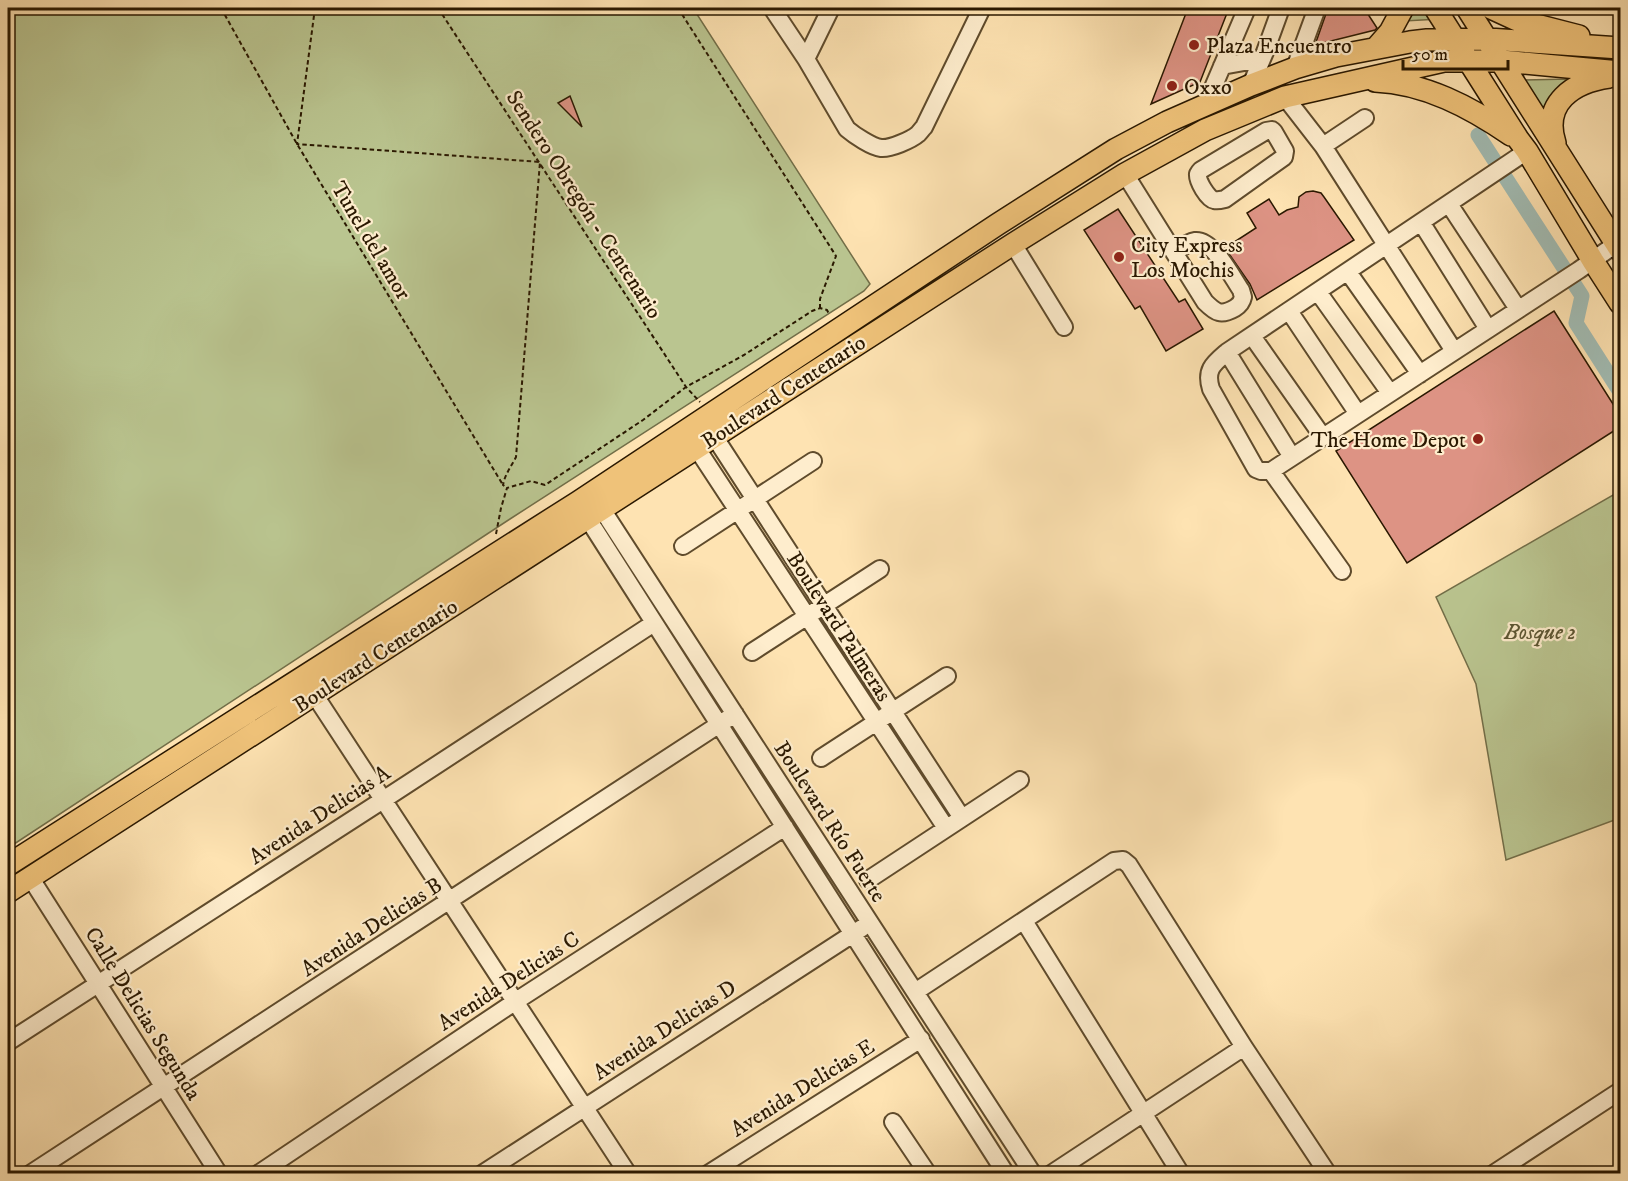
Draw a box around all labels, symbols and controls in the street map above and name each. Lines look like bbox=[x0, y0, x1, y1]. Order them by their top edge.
place label: Plaza Encuentro bbox=[1206, 33, 1352, 60]
scale bar bbox=[1403, 33, 1508, 71]
marker: Plaza Encuentro bbox=[1187, 38, 1201, 52]
text: 50 m bbox=[1412, 44, 1448, 66]
place label: Oxxo bbox=[1184, 74, 1232, 101]
marker: Oxxo bbox=[1165, 79, 1179, 93]
street label: Sendero Obregón - Centenario bbox=[500, 86, 668, 324]
street label: Tunel del amor bbox=[325, 177, 417, 306]
place label: City Express Los Mochis bbox=[1131, 232, 1243, 284]
marker: City Express Los Mochis bbox=[1112, 250, 1126, 264]
street label: Boulevard Centenario bbox=[697, 329, 871, 455]
place label: The Home Depot bbox=[1311, 427, 1466, 454]
marker: The Home Depot bbox=[1471, 432, 1485, 446]
street label: Boulevard Palmeras bbox=[780, 547, 897, 707]
street label: Boulevard Centenario bbox=[289, 593, 463, 719]
park label: Bosque 2 bbox=[1503, 619, 1576, 647]
street label: Boulevard Río Fuerte bbox=[768, 736, 892, 907]
street label: Avenida Delicias A bbox=[244, 759, 396, 871]
street label: Avenida Delicias B bbox=[296, 872, 447, 983]
street label: Calle Delicias Segunda bbox=[79, 922, 207, 1106]
street label: Avenida Delicias C bbox=[433, 925, 585, 1037]
street label: Avenida Delicias D bbox=[588, 974, 741, 1087]
street label: Avenida Delicias E bbox=[726, 1033, 880, 1143]

